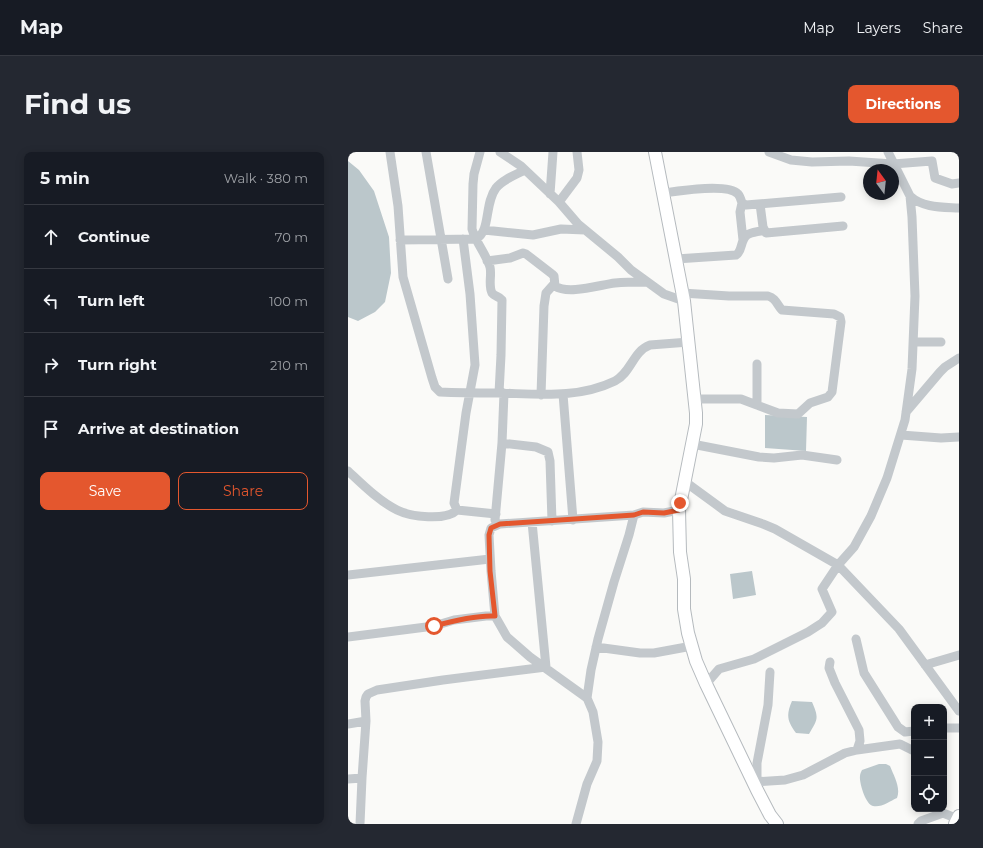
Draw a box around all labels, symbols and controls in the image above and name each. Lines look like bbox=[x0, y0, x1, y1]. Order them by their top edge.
text: Map bbox=[20, 16, 63, 39]
text: Map bbox=[803, 19, 834, 37]
text: Layers bbox=[856, 19, 901, 37]
text: Share bbox=[923, 19, 963, 37]
button: Directions bbox=[848, 85, 959, 123]
text: Find us bbox=[24, 87, 131, 121]
north arrow bbox=[863, 164, 899, 200]
text: 5 min bbox=[40, 168, 90, 188]
text: Walk · 380 m bbox=[224, 170, 308, 186]
icon: ahead bbox=[40, 226, 62, 248]
text: Continue bbox=[78, 227, 150, 246]
text: 70 m bbox=[275, 229, 308, 245]
icon: left bbox=[40, 290, 62, 312]
text: Turn left bbox=[78, 291, 145, 310]
text: 100 m bbox=[269, 293, 308, 309]
icon: right bbox=[40, 354, 62, 376]
text: Turn right bbox=[78, 355, 157, 374]
text: 210 m bbox=[270, 357, 308, 373]
icon: arrive bbox=[40, 418, 62, 440]
text: Arrive at destination bbox=[78, 419, 239, 438]
button: Save bbox=[40, 472, 170, 510]
button: Share bbox=[178, 472, 308, 510]
route end bbox=[671, 494, 689, 512]
route start bbox=[425, 617, 443, 635]
map controls bbox=[911, 704, 947, 812]
button: + bbox=[911, 704, 947, 740]
button: − bbox=[911, 740, 947, 776]
button: locate bbox=[911, 776, 947, 812]

